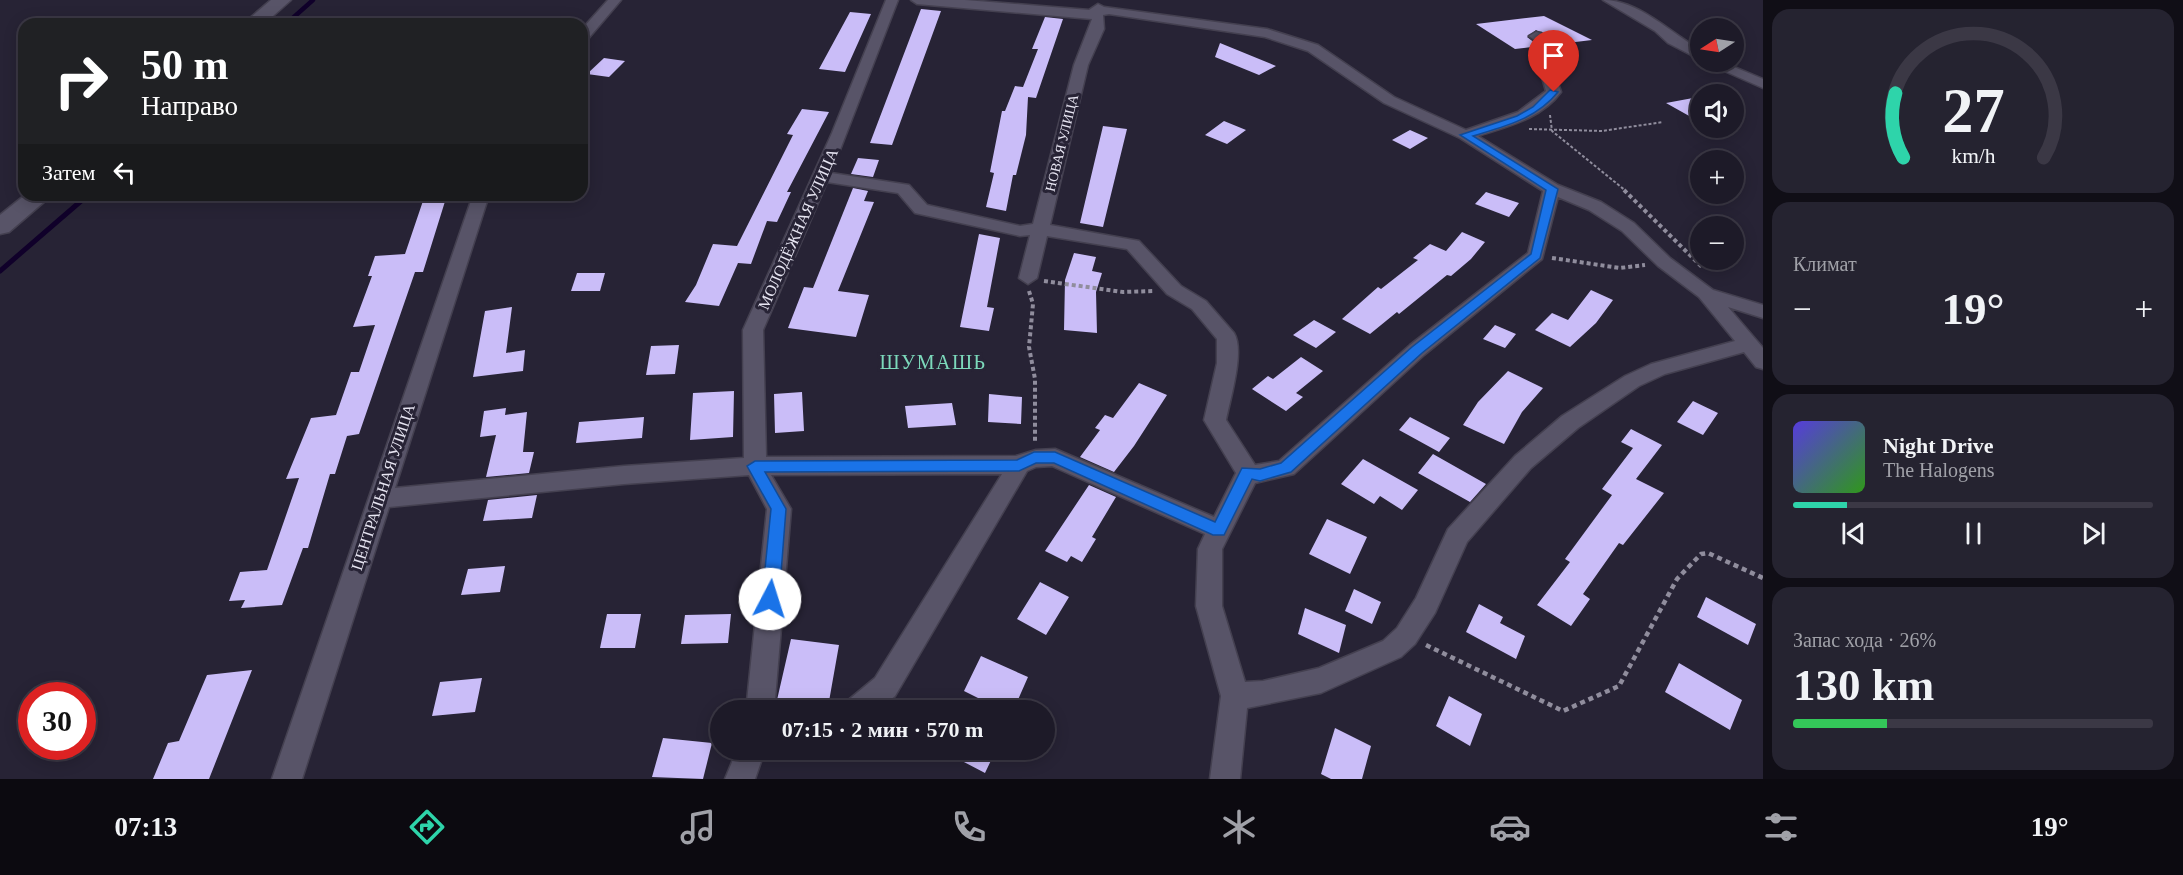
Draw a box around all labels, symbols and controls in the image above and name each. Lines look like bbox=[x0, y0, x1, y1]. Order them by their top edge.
north arrow bbox=[1690, 18, 1744, 72]
map controls bbox=[1690, 18, 1744, 270]
pin bbox=[1528, 30, 1579, 92]
icon: arrive bbox=[1537, 39, 1570, 72]
icon: right bbox=[42, 42, 120, 120]
text: 50 m bbox=[141, 42, 229, 88]
text: 27 bbox=[1942, 76, 2004, 145]
button: sound bbox=[1690, 84, 1744, 138]
text: Направо bbox=[141, 91, 238, 121]
street label: НОВАЯ УЛИЦА bbox=[1043, 92, 1082, 193]
text: km/h bbox=[1951, 144, 1995, 168]
street label: МОЛОДЁЖНАЯ УЛИЦА bbox=[755, 145, 842, 313]
button: + bbox=[1690, 150, 1744, 204]
icon: left bbox=[108, 156, 141, 189]
text: Затем bbox=[42, 160, 96, 185]
button: − bbox=[1690, 216, 1744, 270]
text: Климат bbox=[1793, 253, 1857, 275]
text: 19° bbox=[1942, 284, 2005, 334]
text: − bbox=[1793, 291, 1812, 327]
text: + bbox=[2134, 291, 2153, 327]
district label: ШУМАШЬ bbox=[879, 351, 987, 373]
street label: ЦЕНТРАЛЬНАЯ УЛИЦА bbox=[348, 401, 419, 573]
text: Night Drive bbox=[1883, 433, 1994, 458]
text: The Halogens bbox=[1883, 459, 1995, 481]
icon: previous bbox=[1837, 517, 1870, 550]
icon: pause bbox=[1957, 517, 1990, 550]
icon: next bbox=[2077, 517, 2110, 550]
position arrow bbox=[738, 567, 802, 631]
text: Запас хода · 26% bbox=[1793, 629, 1936, 651]
text: 130 km bbox=[1793, 660, 1934, 710]
speed limit sign: 30 bbox=[18, 682, 96, 760]
text: 07:15 · 2 мин · 570 m bbox=[782, 717, 983, 742]
icon: directions bbox=[406, 806, 448, 848]
icon: music bbox=[677, 806, 719, 848]
icon: phone bbox=[948, 806, 990, 848]
icon: climate bbox=[1218, 806, 1260, 848]
icon: car bbox=[1489, 806, 1531, 848]
icon: filters bbox=[1760, 806, 1802, 848]
text: 07:13 bbox=[114, 812, 177, 842]
text: 19° bbox=[2031, 812, 2069, 842]

